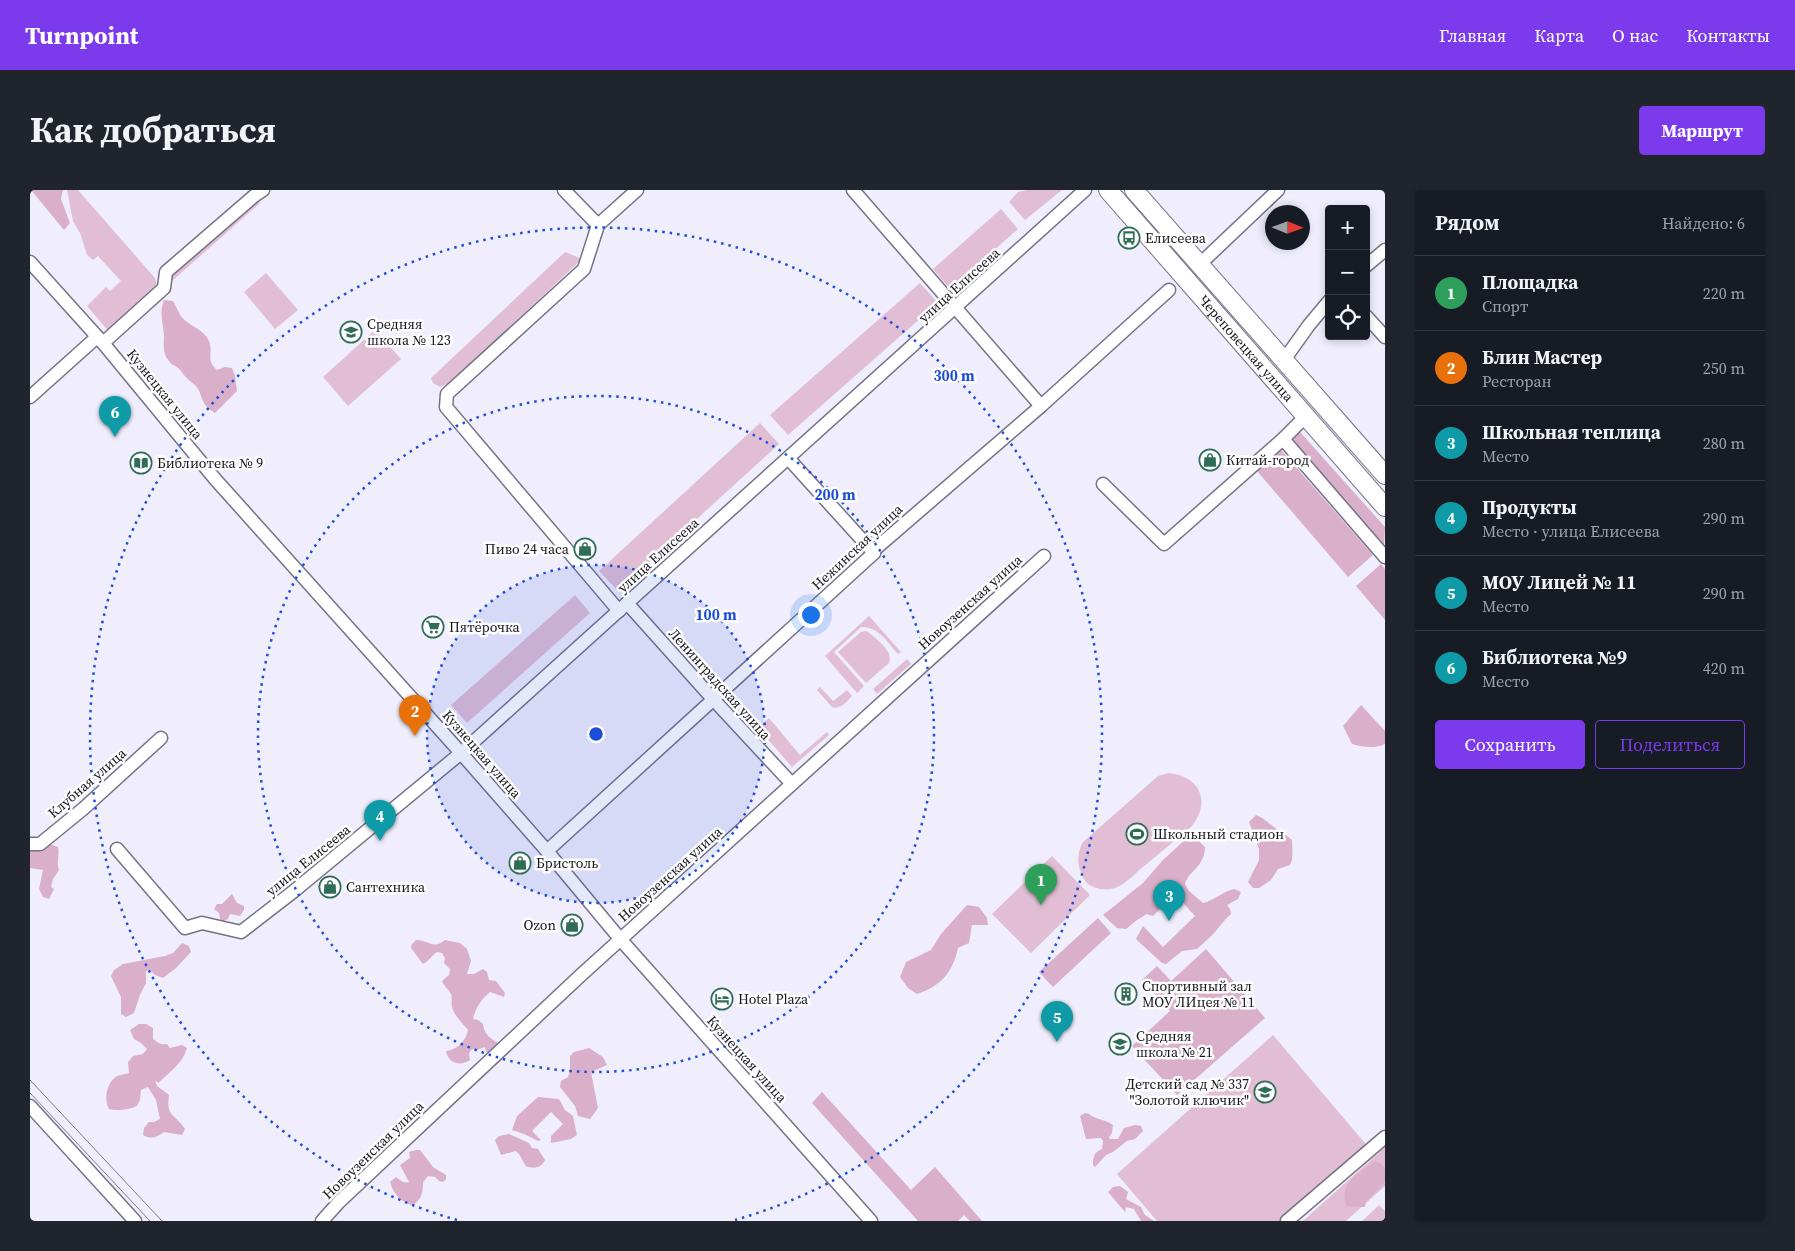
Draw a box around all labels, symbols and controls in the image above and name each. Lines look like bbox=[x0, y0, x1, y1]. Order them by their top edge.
text: Turnpoint bbox=[25, 19, 138, 52]
text: Главная bbox=[1439, 23, 1506, 48]
text: Карта bbox=[1534, 23, 1584, 48]
text: О нас bbox=[1612, 23, 1658, 48]
text: Контакты bbox=[1686, 23, 1770, 48]
text: Как добраться bbox=[30, 106, 276, 154]
button: Маршрут bbox=[1639, 106, 1765, 155]
north arrow bbox=[1265, 205, 1310, 250]
map controls bbox=[1325, 205, 1370, 340]
button: + bbox=[1325, 205, 1370, 250]
text: Рядом bbox=[1435, 208, 1500, 237]
text: Найдено: 6 bbox=[1662, 212, 1745, 234]
bus stop icon: Елисеева bbox=[1117, 226, 1141, 250]
place label: Елисеева bbox=[1145, 228, 1207, 248]
street label: улица Елисеева bbox=[914, 242, 1005, 327]
button: − bbox=[1325, 250, 1370, 295]
text: Площадка bbox=[1482, 269, 1578, 295]
text: 1 bbox=[1447, 282, 1455, 304]
text: 220 m bbox=[1703, 282, 1745, 304]
street label: Череповецкая улица bbox=[1194, 290, 1299, 407]
button: locate bbox=[1325, 295, 1370, 340]
text: Спорт bbox=[1482, 295, 1528, 317]
place label: Средняя школа № 123 bbox=[367, 314, 451, 350]
school or university icon: Средняя школа № 123 bbox=[339, 320, 363, 344]
text: Блин Мастер bbox=[1482, 344, 1602, 370]
street label: Кузнецкая улица bbox=[122, 345, 208, 444]
text: 2 bbox=[1447, 357, 1455, 379]
text: 250 m bbox=[1703, 357, 1745, 379]
text: 300 m bbox=[933, 365, 975, 386]
text: Ресторан bbox=[1482, 370, 1552, 392]
pin: 6 bbox=[99, 396, 131, 437]
text: Школьная теплица bbox=[1482, 419, 1661, 445]
text: 3 bbox=[1447, 432, 1455, 454]
text: 280 m bbox=[1703, 432, 1745, 454]
text: Место bbox=[1482, 445, 1529, 467]
shop icon: Китай-город bbox=[1198, 448, 1222, 472]
place label: Китай-город bbox=[1226, 450, 1309, 470]
library icon: Библиотека № 9 bbox=[129, 451, 153, 475]
place label: Библиотека № 9 bbox=[157, 453, 263, 473]
text: 200 m bbox=[814, 484, 856, 505]
text: Продукты bbox=[1482, 494, 1577, 520]
street label: Нежинская улица bbox=[807, 499, 908, 595]
text: 4 bbox=[1447, 507, 1455, 529]
text: 290 m bbox=[1703, 507, 1745, 529]
street label: улица Елисеева bbox=[613, 512, 704, 597]
text: Место · улица Елисеева bbox=[1482, 520, 1660, 542]
shop icon: Пиво 24 часа bbox=[573, 537, 597, 561]
place label: Пиво 24 часа bbox=[485, 539, 570, 559]
street label: Новоузенская улица bbox=[914, 549, 1027, 654]
text: МОУ Лицей № 11 bbox=[1482, 569, 1637, 595]
text: 5 bbox=[1447, 582, 1455, 604]
text: 290 m bbox=[1703, 582, 1745, 604]
text: Место bbox=[1482, 595, 1529, 617]
your location bbox=[798, 602, 824, 628]
text: 100 m bbox=[695, 604, 737, 625]
supermarket icon: Пятёрочка bbox=[421, 615, 445, 639]
place label: Пятёрочка bbox=[449, 617, 521, 637]
street label: Ленинградская улица bbox=[664, 624, 776, 745]
text: Библиотека №9 bbox=[1482, 644, 1627, 670]
text: 6 bbox=[1447, 657, 1455, 679]
text: 420 m bbox=[1703, 657, 1745, 679]
text: Место bbox=[1482, 670, 1529, 692]
pin: 2 bbox=[399, 695, 431, 736]
street label: Кузнецкая улица bbox=[438, 706, 527, 803]
button: Сохранить bbox=[1435, 720, 1585, 769]
button: Поделиться bbox=[1595, 720, 1745, 769]
centre of rings bbox=[587, 725, 605, 743]
street label: Клубная улица bbox=[44, 743, 131, 823]
pin: 4 bbox=[364, 800, 396, 841]
street label: улица Елисеева bbox=[261, 819, 355, 900]
street label: Новоузенская улица bbox=[614, 821, 727, 926]
sports icon: Школьный стадион bbox=[1125, 822, 1149, 846]
place label: Школьный стадион bbox=[1153, 824, 1284, 844]
shop icon: Бристоль bbox=[508, 851, 532, 875]
place label: Бристоль bbox=[536, 853, 598, 873]
pin: 1 bbox=[1025, 864, 1057, 905]
shop icon: Сантехника bbox=[318, 875, 342, 899]
place label: Сантехника bbox=[346, 877, 426, 897]
pin: 3 bbox=[1153, 880, 1185, 921]
shop icon: Ozon bbox=[560, 913, 584, 937]
place label: Ozon bbox=[524, 915, 557, 935]
place label: Спортивный зал МОУ ЛИцея № 11 bbox=[1142, 976, 1255, 1012]
building icon: Спортивный зал МОУ ЛИцея № 11 bbox=[1114, 982, 1138, 1006]
hotel icon: Hotel Plaza bbox=[710, 987, 734, 1011]
place label: Hotel Plaza bbox=[738, 989, 809, 1009]
pin: 5 bbox=[1041, 1001, 1073, 1042]
street label: Кузнецкая улица bbox=[702, 1011, 792, 1108]
place label: Средняя школа № 21 bbox=[1136, 1026, 1213, 1062]
school or university icon: Средняя школа № 21 bbox=[1108, 1032, 1132, 1056]
place label: Детский сад № 337 "Золотой ключик" bbox=[1125, 1074, 1249, 1110]
school or university icon: Детский сад № 337 "Золотой ключик" bbox=[1253, 1080, 1277, 1104]
street label: Новоузенская улица bbox=[318, 1096, 429, 1204]

